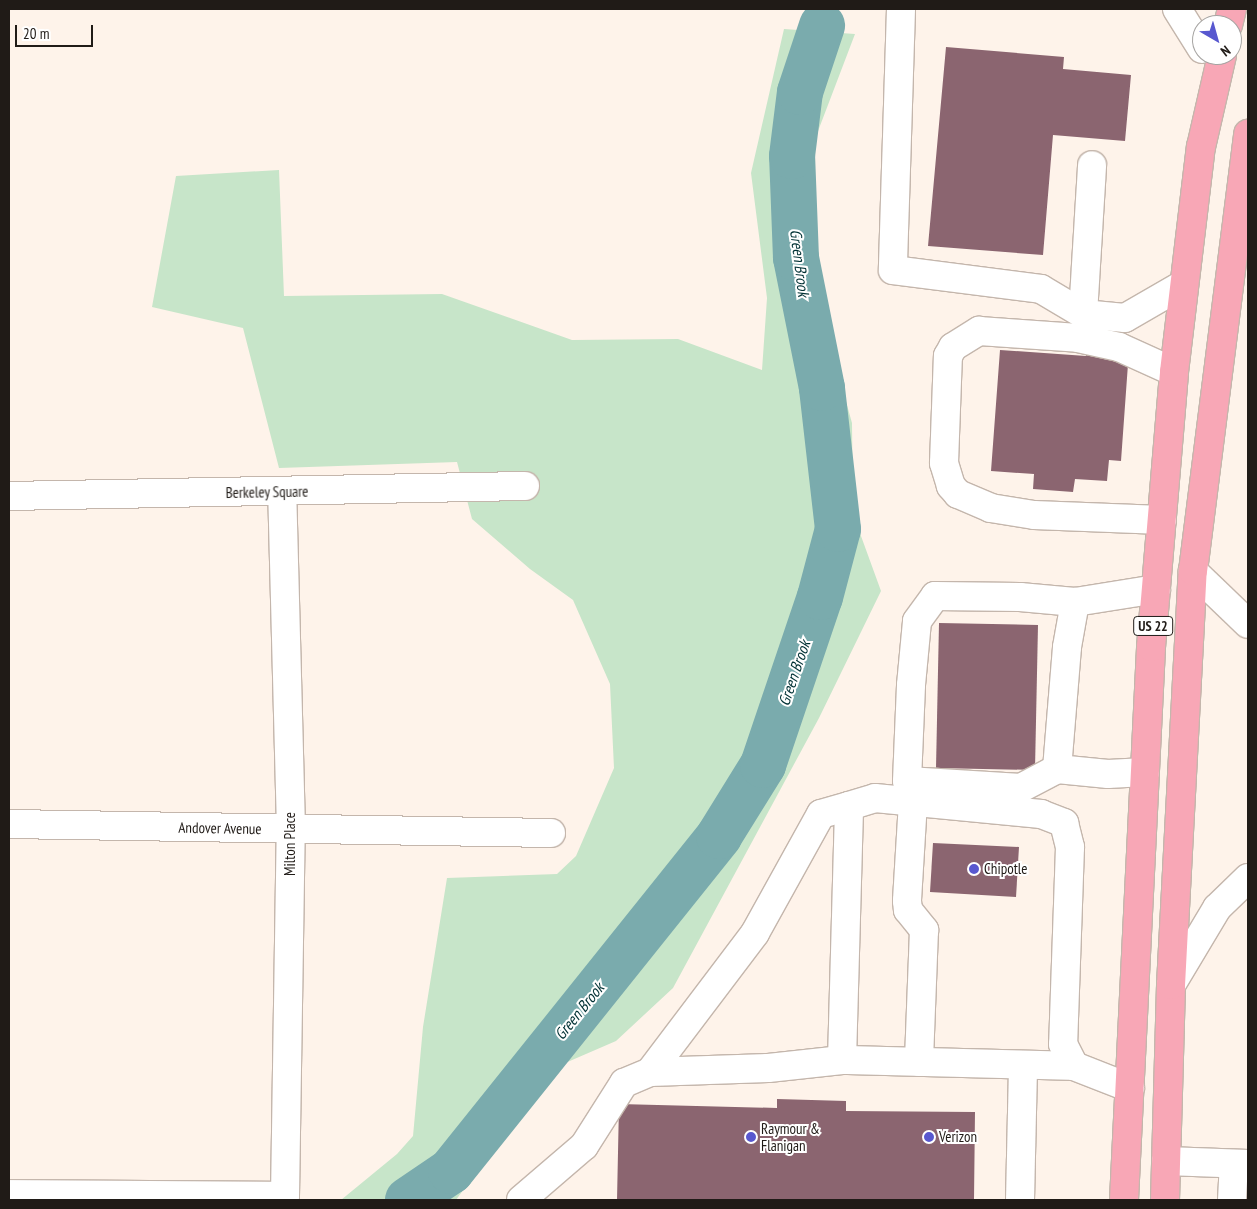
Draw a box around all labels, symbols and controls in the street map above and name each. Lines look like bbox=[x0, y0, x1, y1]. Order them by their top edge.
scale bar bbox=[18, 15, 95, 47]
north arrow bbox=[1192, 15, 1242, 65]
text: 20 m bbox=[23, 24, 49, 43]
text: N bbox=[1217, 42, 1234, 60]
water label: Green Brook bbox=[786, 228, 814, 298]
street label: Berkeley Square bbox=[225, 482, 309, 502]
road number: US 22 bbox=[1133, 614, 1173, 638]
water label: Green Brook bbox=[774, 638, 814, 708]
street label: Milton Place bbox=[281, 812, 299, 876]
street label: Andover Avenue bbox=[178, 818, 262, 838]
place label: Chipotle bbox=[984, 860, 1028, 878]
marker: Chipotle bbox=[968, 863, 980, 875]
water label: Green Brook bbox=[550, 979, 608, 1043]
place label: Raymour & Flanigan bbox=[761, 1119, 820, 1154]
place label: Verizon bbox=[939, 1128, 977, 1146]
marker: Raymour & Flanigan bbox=[745, 1131, 757, 1143]
marker: Verizon bbox=[923, 1131, 935, 1143]

